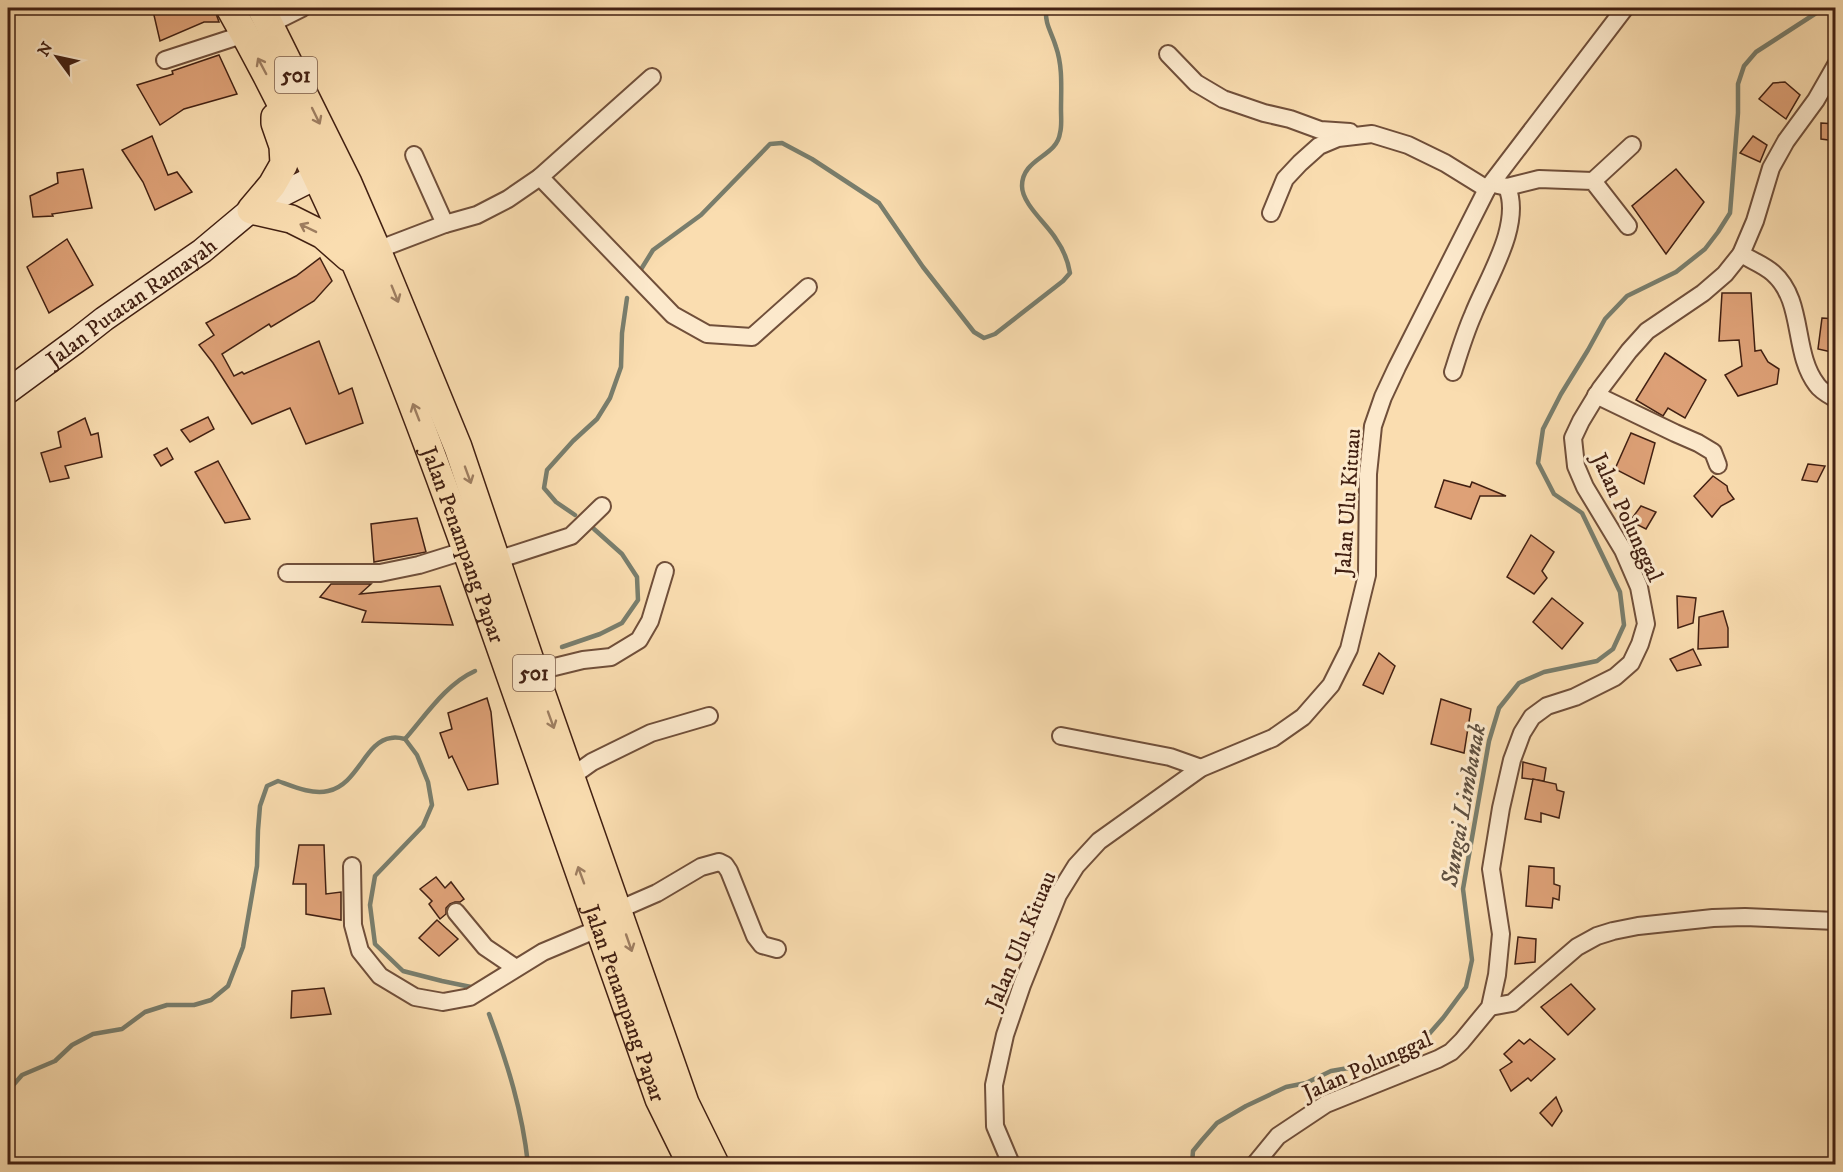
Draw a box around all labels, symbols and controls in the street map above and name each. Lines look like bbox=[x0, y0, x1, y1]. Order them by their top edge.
north arrow bbox=[27, 27, 87, 87]
text: N bbox=[33, 38, 57, 60]
road number: 501 bbox=[275, 57, 317, 93]
one-way arrow bbox=[256, 58, 267, 76]
one-way arrow bbox=[311, 106, 322, 124]
one-way arrow bbox=[300, 222, 318, 233]
street label: Jalan Putatan Ramayah bbox=[40, 232, 223, 374]
one-way arrow bbox=[390, 285, 401, 303]
one-way arrow bbox=[410, 404, 421, 422]
street label: Jalan Ulu Kituau bbox=[1330, 428, 1367, 579]
street label: Jalan Penampang Papar bbox=[414, 441, 510, 648]
street label: Jalan Polunggal bbox=[1584, 447, 1668, 587]
one-way arrow bbox=[463, 465, 474, 484]
road number: 501 bbox=[513, 655, 555, 691]
one-way arrow bbox=[546, 710, 557, 729]
water label: Sungai Limbanak bbox=[1435, 721, 1493, 890]
one-way arrow bbox=[574, 866, 585, 885]
street label: Jalan Ulu Kituau bbox=[979, 867, 1063, 1016]
street label: Jalan Penampang Papar bbox=[576, 899, 671, 1106]
one-way arrow bbox=[625, 933, 636, 952]
street label: Jalan Polunggal bbox=[1297, 1026, 1437, 1108]

